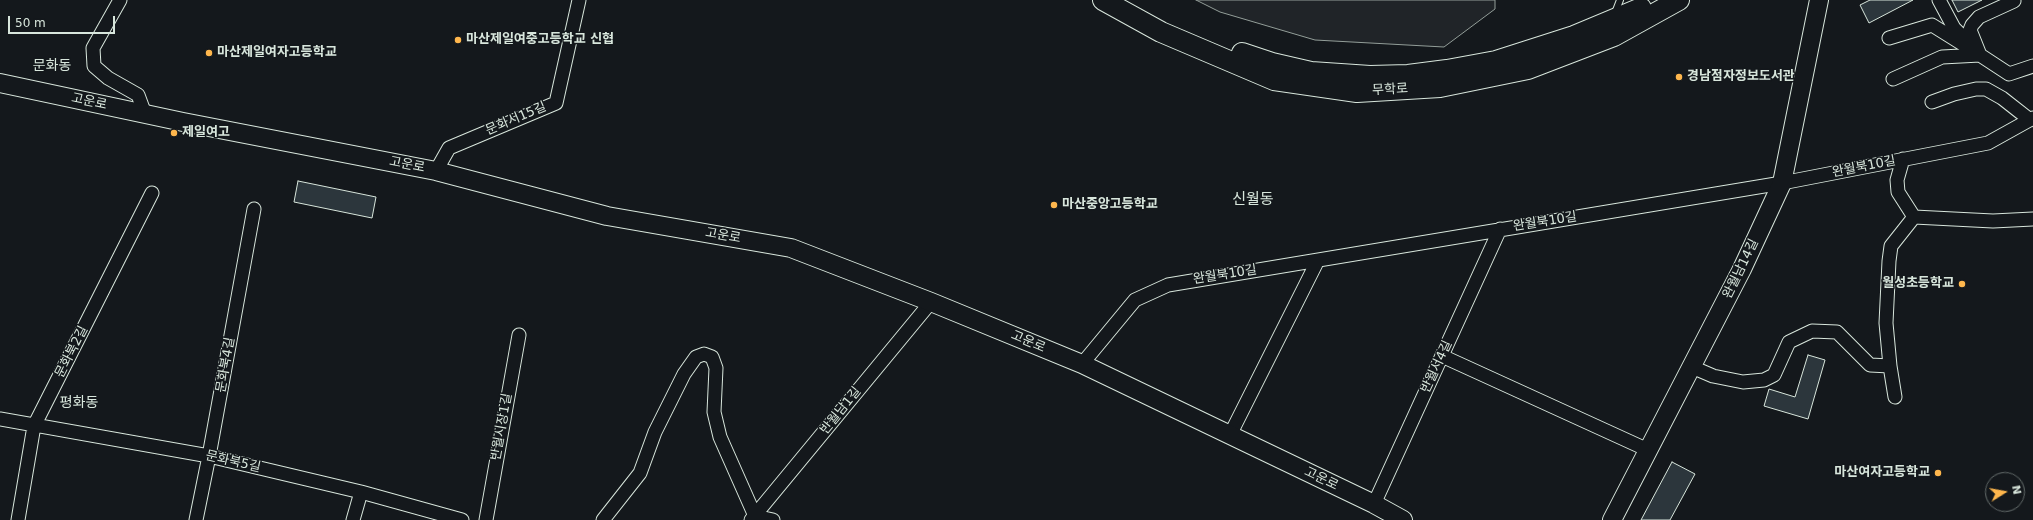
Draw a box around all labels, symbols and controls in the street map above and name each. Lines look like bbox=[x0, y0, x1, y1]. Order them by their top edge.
scale bar bbox=[10, 8, 117, 34]
text: 50 m bbox=[15, 16, 46, 30]
place label: 마산제일여중고등학교 신협 bbox=[466, 32, 614, 48]
marker: 마산제일여중고등학교 신협 bbox=[453, 35, 463, 45]
place label: 마산제일여자고등학교 bbox=[217, 45, 337, 61]
marker: 마산제일여자고등학교 bbox=[204, 48, 214, 58]
district label: 문화동 bbox=[33, 58, 71, 74]
place label: 경남점자정보도서관 bbox=[1687, 69, 1795, 85]
marker: 경남점자정보도서관 bbox=[1674, 72, 1684, 82]
street label: 무학로 bbox=[1372, 81, 1408, 99]
street label: 고운로 bbox=[70, 91, 108, 113]
street label: 문화서15길 bbox=[483, 99, 549, 139]
place label: 제일여고 bbox=[182, 125, 230, 141]
marker: 제일여고 bbox=[169, 128, 179, 138]
street label: 완월북10길 bbox=[1831, 153, 1897, 181]
street label: 고운로 bbox=[388, 154, 426, 176]
district label: 신월동 bbox=[1232, 191, 1274, 209]
place label: 마산중앙고등학교 bbox=[1062, 197, 1158, 213]
marker: 마산중앙고등학교 bbox=[1049, 200, 1059, 210]
street label: 완월북10길 bbox=[1512, 209, 1578, 235]
street label: 고운로 bbox=[704, 225, 742, 247]
street label: 완월남14길 bbox=[1720, 237, 1762, 301]
street label: 완월북10길 bbox=[1192, 262, 1258, 288]
place label: 월성초등학교 bbox=[1882, 276, 1954, 292]
marker: 월성초등학교 bbox=[1957, 279, 1967, 289]
street label: 문화북2길 bbox=[52, 323, 92, 381]
street label: 고운로 bbox=[1008, 328, 1048, 356]
street label: 문화북4길 bbox=[213, 336, 239, 394]
street label: 반월서4길 bbox=[1418, 338, 1456, 396]
street label: 반월남1길 bbox=[817, 384, 865, 438]
street label: 반월시장1길 bbox=[488, 392, 516, 462]
district label: 평화동 bbox=[60, 395, 98, 411]
street label: 문화북5길 bbox=[204, 448, 262, 476]
street label: 고운로 bbox=[1301, 464, 1341, 494]
place label: 마산여자고등학교 bbox=[1834, 465, 1930, 481]
marker: 마산여자고등학교 bbox=[1933, 468, 1943, 478]
north arrow bbox=[1985, 472, 2025, 512]
text: N bbox=[2009, 484, 2024, 496]

